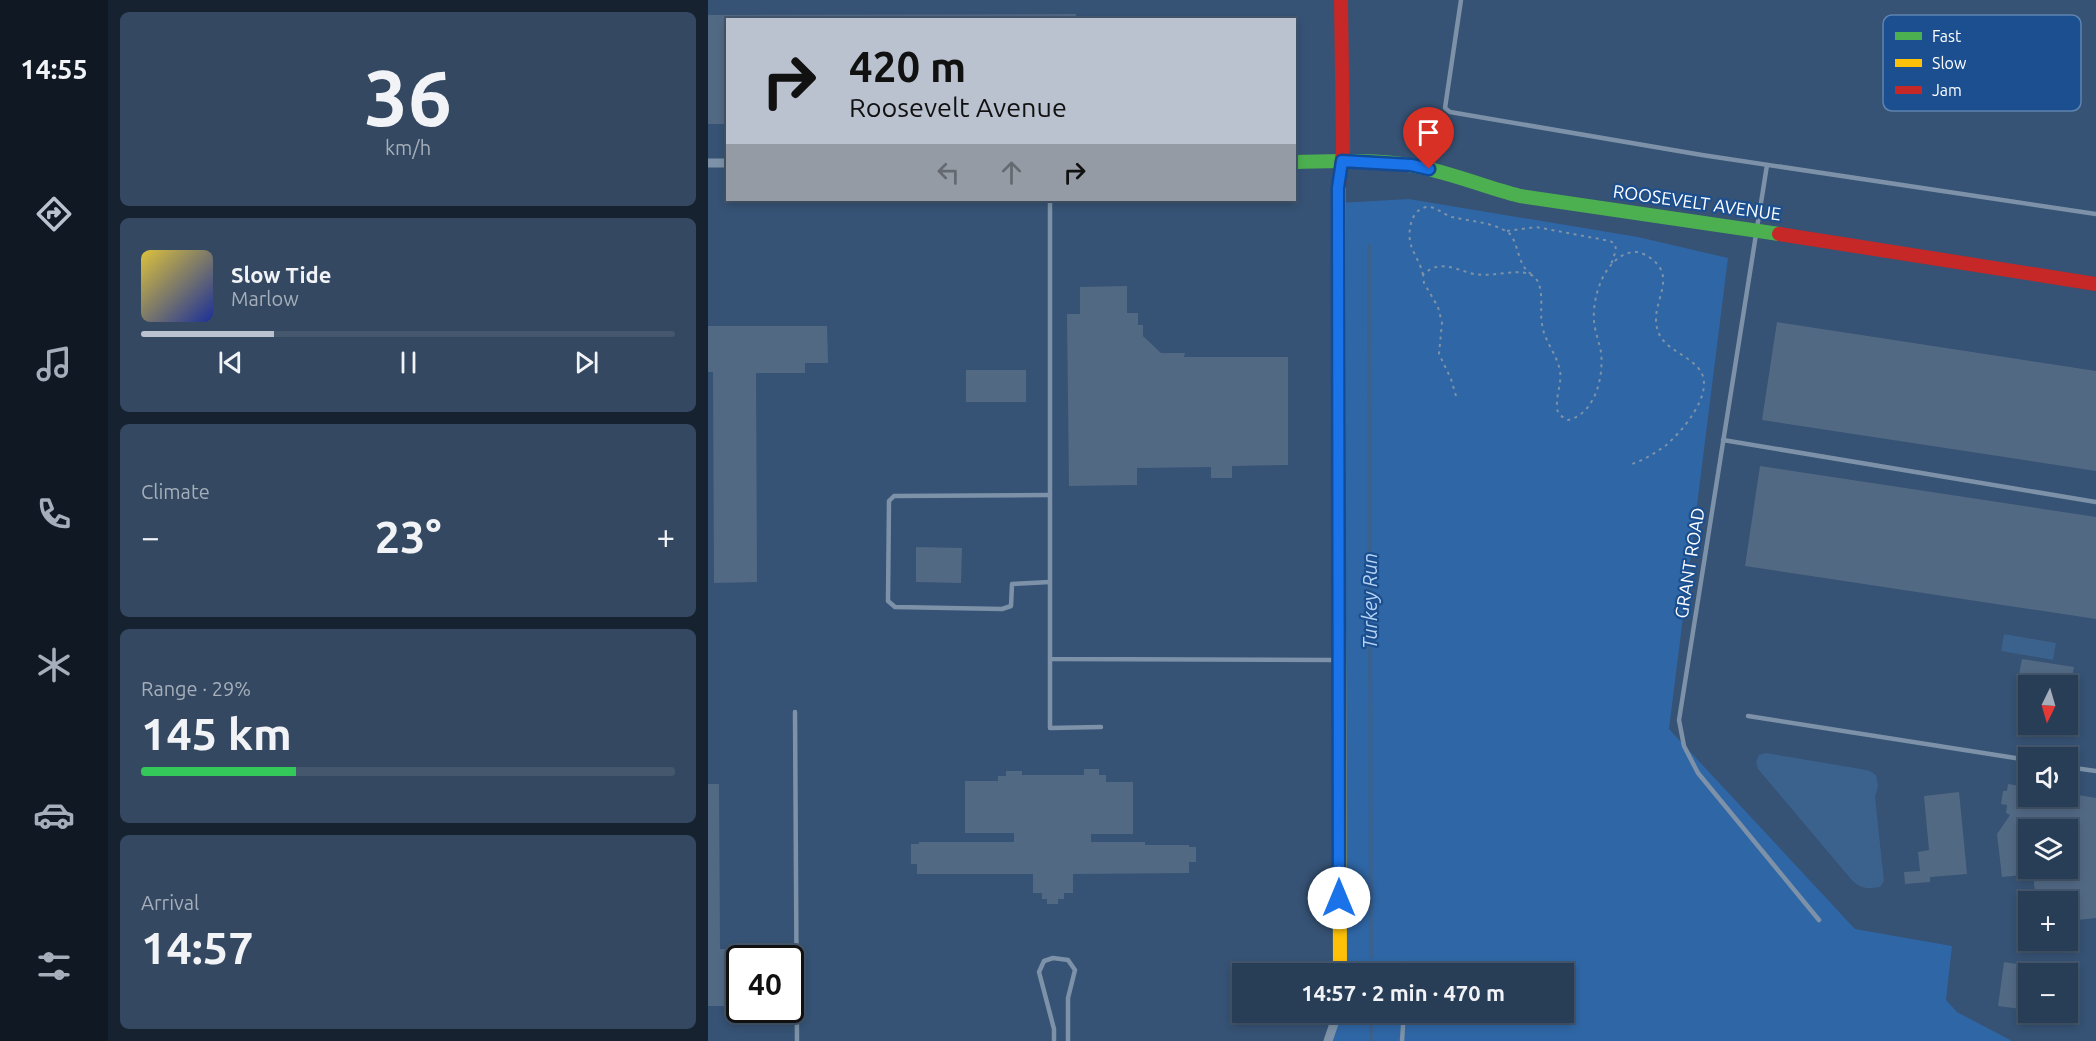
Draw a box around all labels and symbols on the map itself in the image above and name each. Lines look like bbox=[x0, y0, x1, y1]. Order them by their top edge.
legend bbox=[1883, 15, 2081, 111]
text: Fast bbox=[1932, 27, 1962, 45]
text: Slow bbox=[1932, 54, 1967, 72]
text: Jam bbox=[1932, 81, 1962, 99]
pin bbox=[1403, 107, 1454, 169]
street label: ROOSEVELT AVENUE bbox=[1612, 180, 1782, 224]
street label: GRANT ROAD bbox=[1670, 506, 1708, 620]
water label: Turkey Run bbox=[1358, 553, 1381, 649]
north arrow bbox=[2018, 675, 2078, 735]
position arrow bbox=[1307, 866, 1371, 930]
speed limit sign: 40 bbox=[726, 945, 804, 1023]

